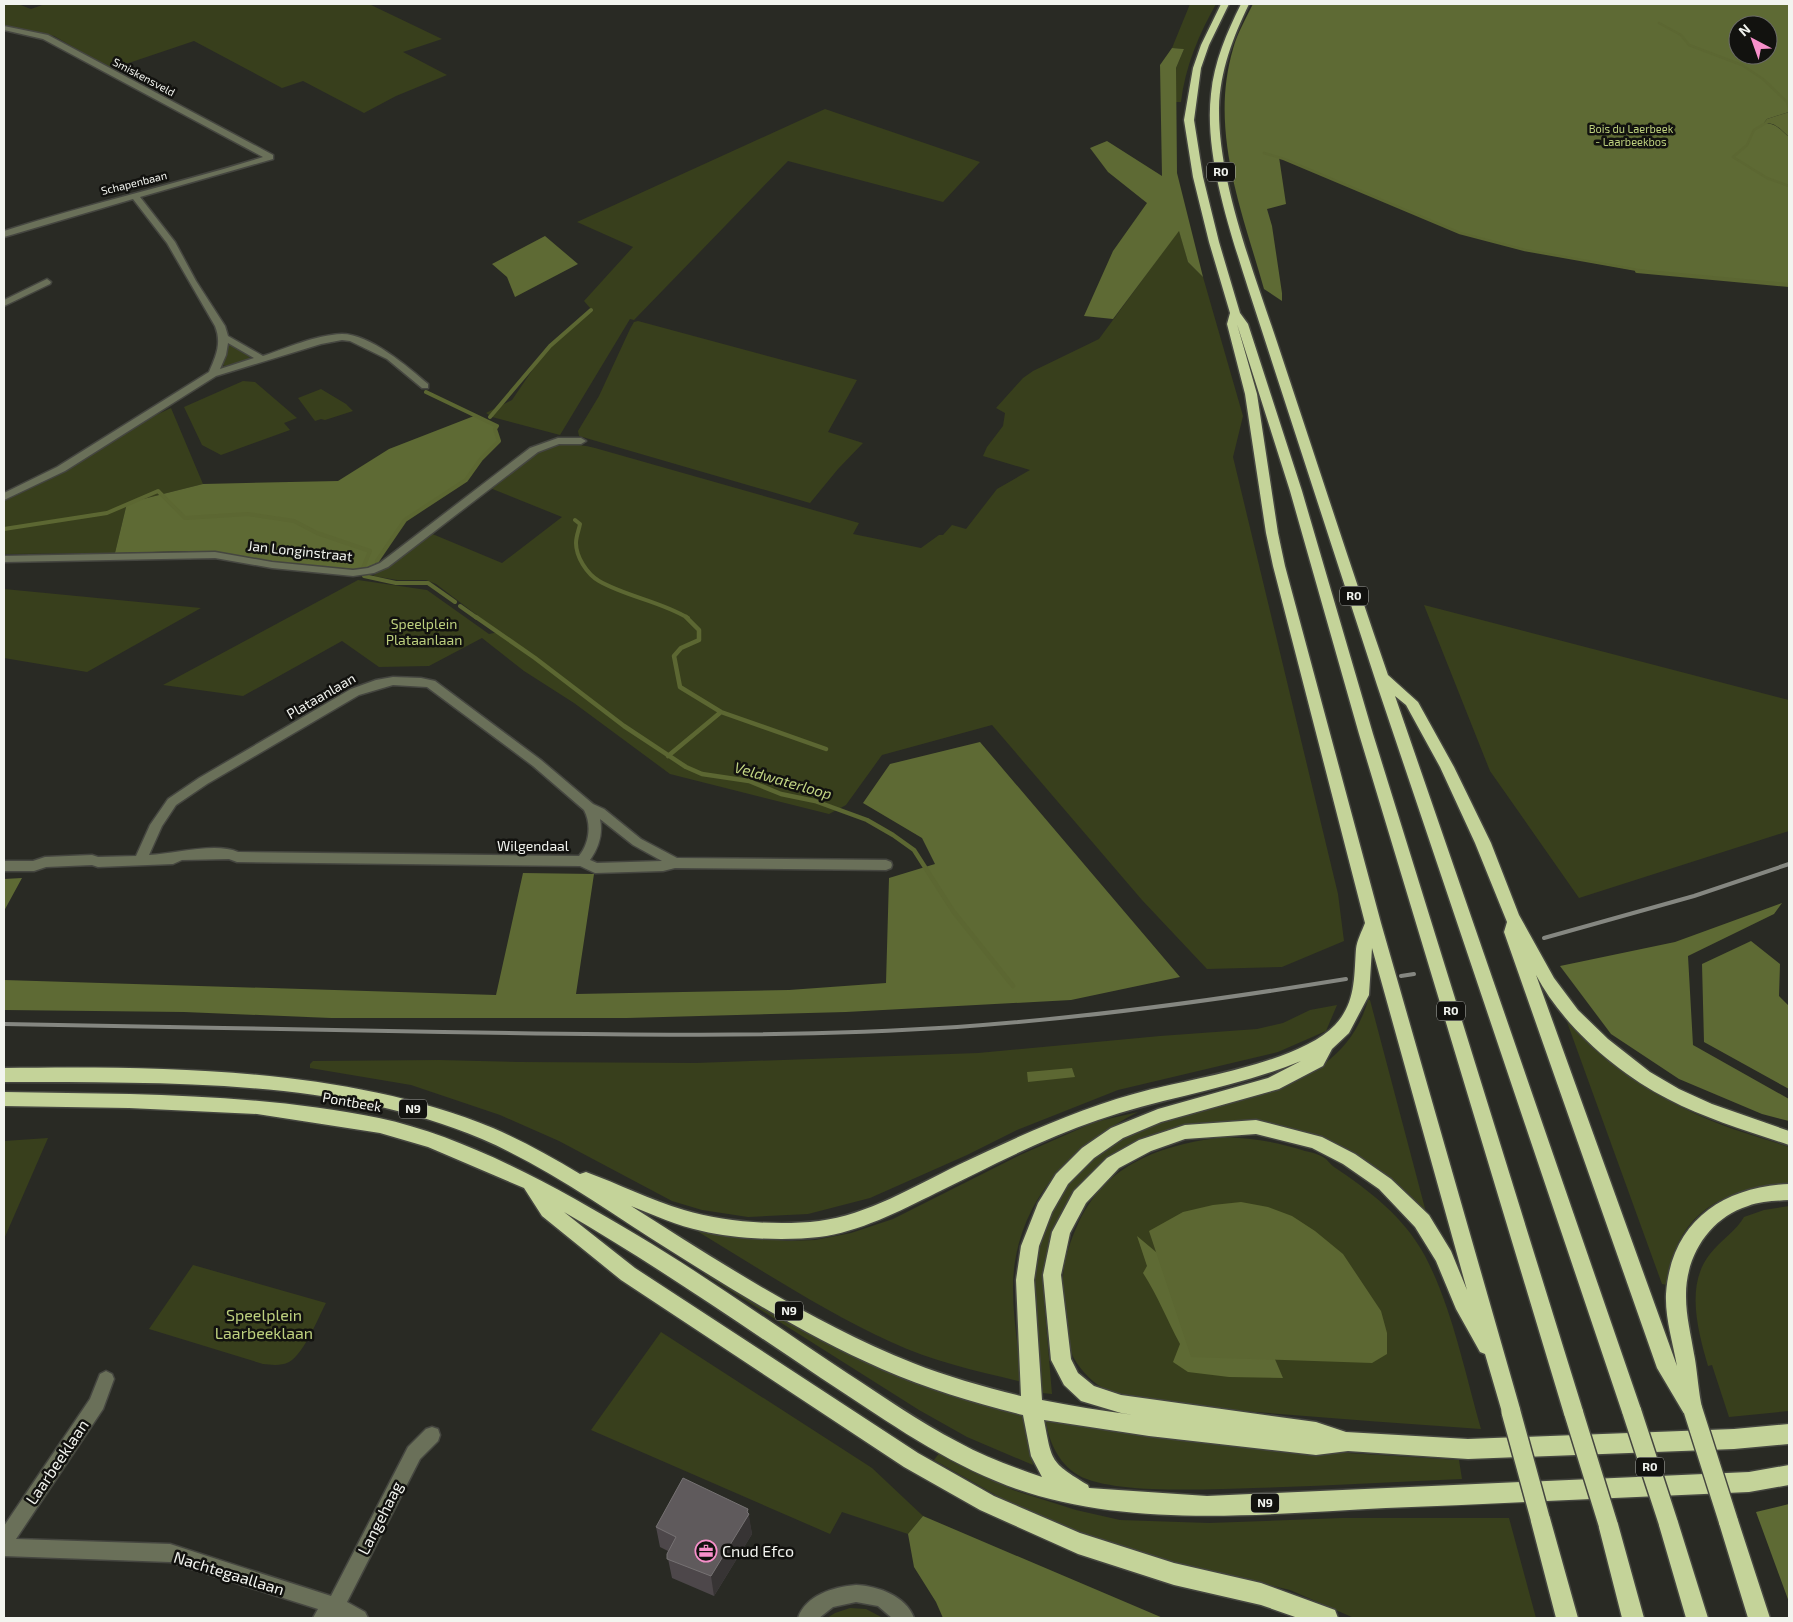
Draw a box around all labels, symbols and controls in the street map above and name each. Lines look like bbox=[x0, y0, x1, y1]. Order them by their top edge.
north arrow bbox=[1728, 15, 1778, 65]
text: N bbox=[1735, 20, 1754, 40]
street label: Smiskensveld bbox=[111, 55, 178, 98]
park label: Bois du Laerbeek - Laarbeekbos bbox=[1589, 122, 1674, 148]
road number: R0 bbox=[1207, 162, 1235, 182]
street label: Schapenbaan bbox=[100, 168, 168, 197]
street label: Jan Longinstraat bbox=[247, 537, 353, 564]
road number: R0 bbox=[1340, 586, 1368, 606]
park label: Speelplein Plataanlaan bbox=[386, 615, 462, 648]
street label: Plataanlaan bbox=[283, 669, 358, 722]
water label: Veldwaterloop bbox=[732, 758, 834, 803]
street label: Wilgendaal bbox=[497, 837, 570, 854]
road number: R0 bbox=[1437, 1001, 1465, 1020]
street label: Pontbeek bbox=[321, 1088, 383, 1115]
road number: N9 bbox=[399, 1100, 427, 1118]
road number: N9 bbox=[775, 1302, 803, 1320]
park label: Speelplein Laarbeeklaan bbox=[215, 1305, 313, 1342]
street label: Laarbeeklaan bbox=[21, 1416, 92, 1508]
road number: R0 bbox=[1636, 1458, 1664, 1476]
street label: Langehaag bbox=[353, 1478, 406, 1558]
road number: N9 bbox=[1251, 1494, 1279, 1512]
office icon: Cnud Efco bbox=[694, 1539, 718, 1563]
place label: Cnud Efco bbox=[722, 1541, 794, 1560]
street label: Nachtegaallaan bbox=[172, 1547, 287, 1598]

